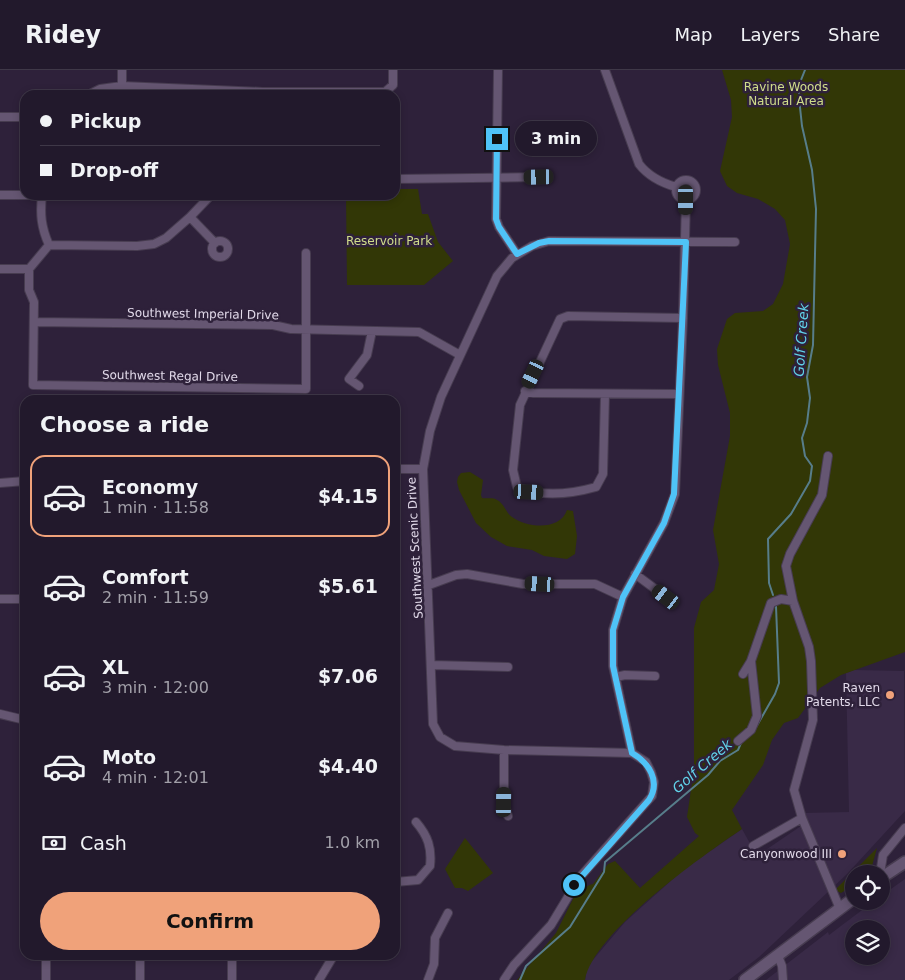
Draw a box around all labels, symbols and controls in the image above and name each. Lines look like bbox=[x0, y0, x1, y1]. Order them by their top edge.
text: Ridey bbox=[25, 21, 101, 49]
text: Map bbox=[674, 24, 712, 45]
text: Layers bbox=[740, 24, 800, 45]
text: Share bbox=[828, 24, 880, 45]
park label: Ravine Woods Natural Area bbox=[744, 80, 828, 108]
text: Pickup bbox=[70, 110, 141, 132]
callout: 3 min bbox=[514, 122, 597, 156]
route end bbox=[486, 128, 508, 150]
text: 3 min bbox=[531, 129, 581, 148]
text: Drop-off bbox=[70, 159, 158, 181]
car bbox=[523, 169, 554, 185]
car bbox=[678, 185, 693, 215]
park label: Reservoir Park bbox=[346, 234, 432, 248]
water label: Golf Creek bbox=[790, 302, 812, 377]
street label: Southwest Imperial Drive bbox=[127, 306, 279, 322]
car bbox=[519, 357, 546, 391]
street label: Southwest Regal Drive bbox=[102, 368, 238, 384]
text: Choose a ride bbox=[40, 412, 209, 437]
icon: car bbox=[42, 474, 87, 519]
text: Economy bbox=[102, 476, 198, 498]
street label: Southwest Scenic Drive bbox=[404, 477, 426, 619]
car bbox=[513, 484, 544, 500]
text: $4.15 bbox=[318, 485, 378, 507]
text: 1 min · 11:58 bbox=[102, 498, 209, 517]
icon: car bbox=[42, 564, 87, 609]
text: Comfort bbox=[102, 566, 189, 588]
text: $5.61 bbox=[318, 575, 378, 597]
car bbox=[524, 576, 555, 592]
car bbox=[649, 582, 682, 612]
text: 2 min · 11:59 bbox=[102, 588, 209, 607]
icon: car bbox=[42, 654, 87, 699]
text: XL bbox=[102, 656, 129, 678]
text: $7.06 bbox=[318, 665, 378, 687]
text: 3 min · 12:00 bbox=[102, 678, 209, 697]
place label: Raven Patents, LLC bbox=[806, 681, 880, 709]
marker: Raven Patents, LLC bbox=[884, 689, 896, 701]
water label: Golf Creek bbox=[669, 735, 736, 796]
icon: car bbox=[42, 744, 87, 789]
text: Moto bbox=[102, 746, 156, 768]
text: $4.40 bbox=[318, 755, 378, 777]
text: 4 min · 12:01 bbox=[102, 768, 209, 787]
car bbox=[496, 787, 511, 817]
icon: cash bbox=[40, 829, 68, 857]
text: Cash bbox=[80, 832, 127, 854]
text: 1.0 km bbox=[325, 833, 380, 852]
place label: Canyonwood III bbox=[740, 847, 832, 861]
marker: Canyonwood III bbox=[836, 848, 848, 860]
map controls bbox=[845, 865, 890, 965]
button: locate bbox=[845, 865, 890, 910]
route start bbox=[563, 874, 585, 896]
button: Confirm bbox=[40, 892, 380, 950]
button: layers bbox=[845, 920, 890, 965]

